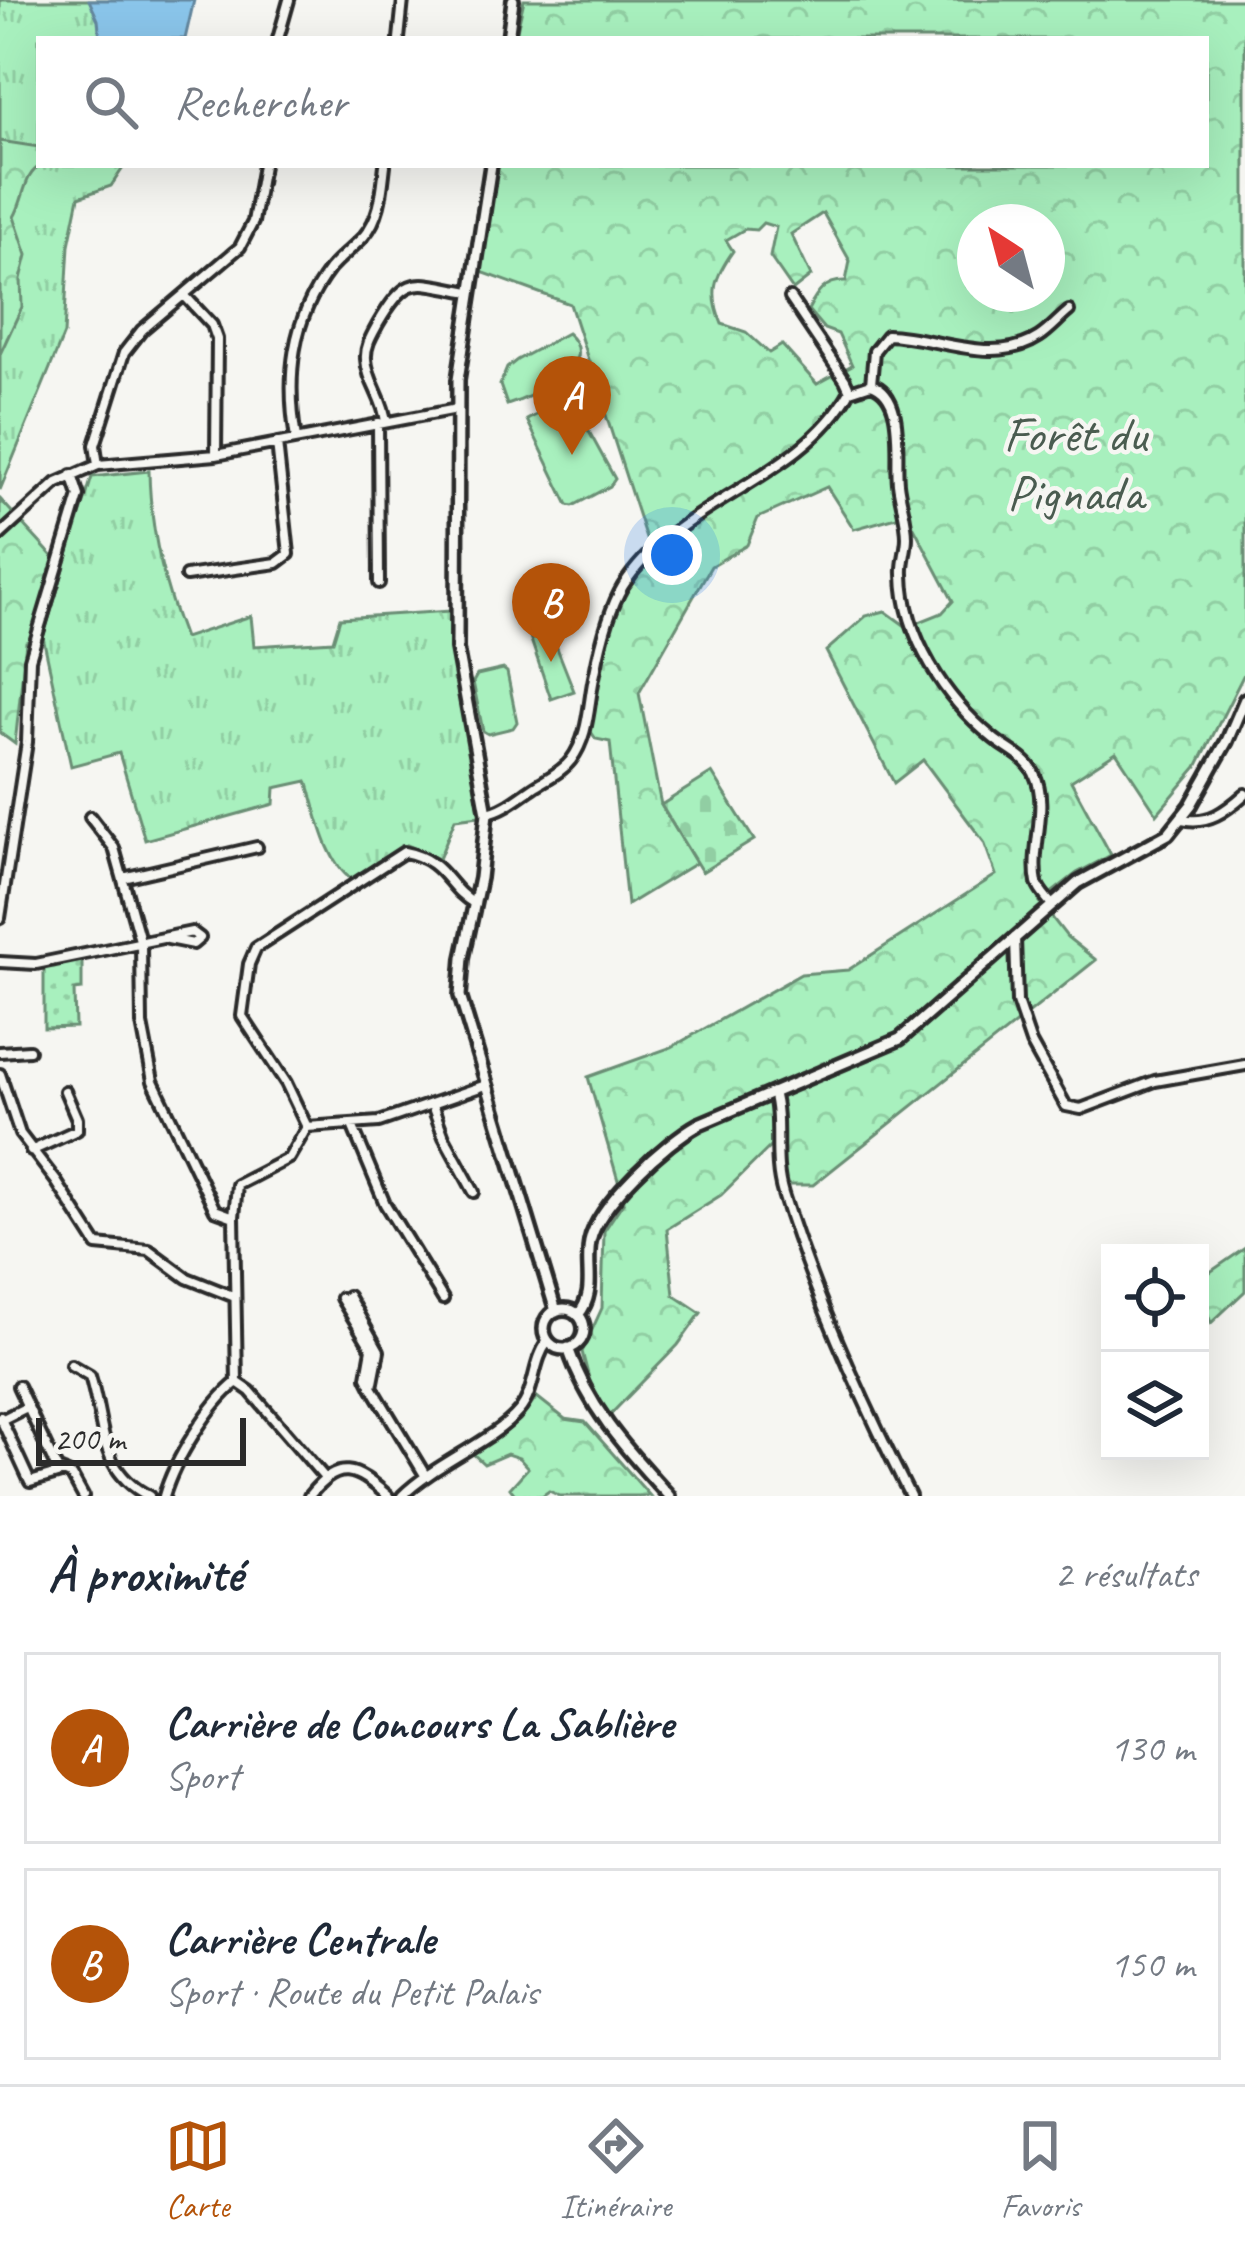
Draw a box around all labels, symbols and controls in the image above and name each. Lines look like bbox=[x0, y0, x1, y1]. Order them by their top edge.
search box bbox=[36, 36, 1209, 168]
icon: search bbox=[78, 69, 144, 135]
text: Rechercher bbox=[174, 74, 347, 131]
north arrow bbox=[957, 204, 1065, 312]
pin: A bbox=[533, 356, 611, 455]
park label: Forêt du Pignada bbox=[1003, 402, 1150, 525]
your location bbox=[642, 525, 702, 585]
pin: B bbox=[512, 563, 590, 662]
map controls bbox=[1101, 1244, 1209, 1460]
button: locate bbox=[1101, 1244, 1209, 1352]
button: layers bbox=[1101, 1352, 1209, 1460]
scale bar bbox=[36, 1412, 246, 1465]
text: 200 m bbox=[54, 1418, 125, 1460]
text: À proximité bbox=[48, 1542, 242, 1606]
text: 2 résultats bbox=[1054, 1550, 1197, 1599]
text: Carrière de Concours La Sablière bbox=[165, 1695, 673, 1752]
text: A bbox=[80, 1724, 100, 1773]
text: 130 m bbox=[1110, 1724, 1194, 1773]
text: Sport bbox=[165, 1752, 239, 1801]
text: Carrière Centrale bbox=[165, 1911, 435, 1968]
text: B bbox=[80, 1940, 100, 1989]
text: 150 m bbox=[1110, 1940, 1194, 1989]
text: Sport · Route du Petit Palais bbox=[165, 1968, 539, 2017]
tab: Carte bbox=[165, 2113, 231, 2227]
tab: Itinéraire bbox=[560, 2113, 671, 2227]
tab: Favoris bbox=[1001, 2113, 1080, 2227]

